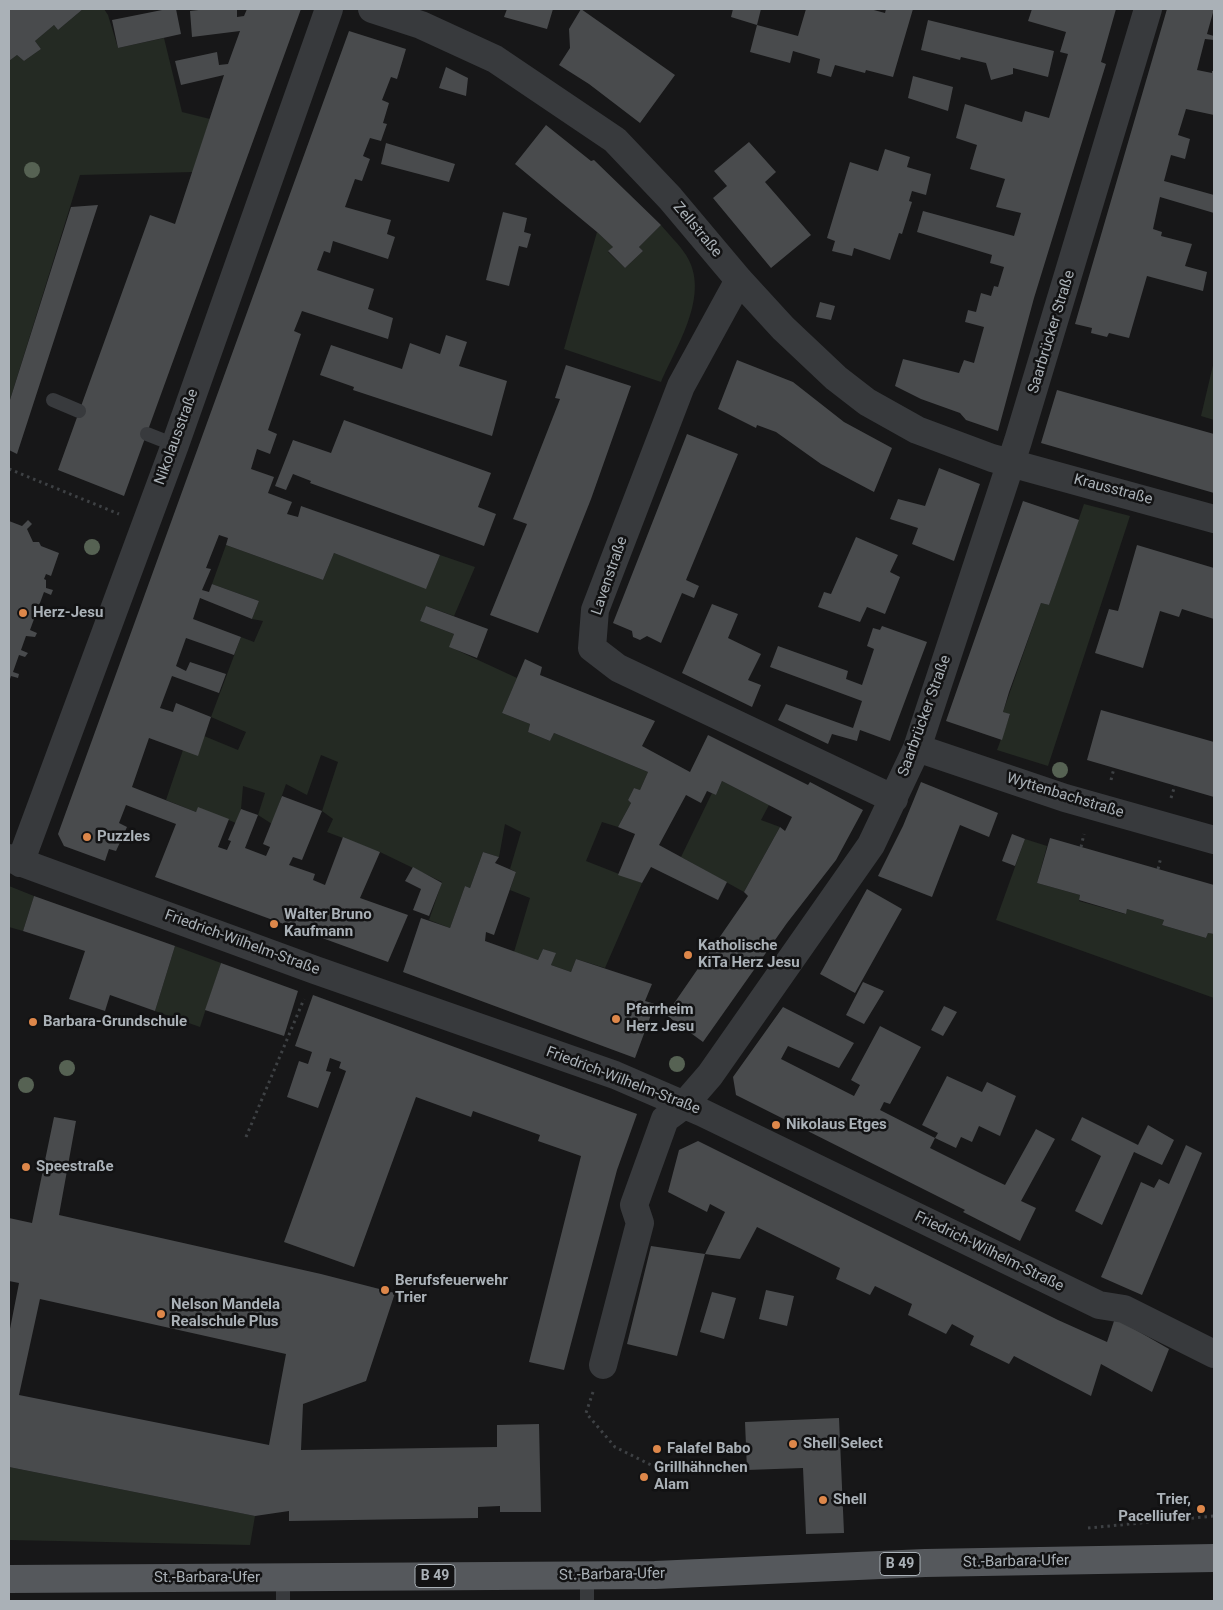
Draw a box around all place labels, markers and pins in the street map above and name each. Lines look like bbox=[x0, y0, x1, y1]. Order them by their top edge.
place label: Herz-Jesu bbox=[33, 604, 103, 622]
marker: Herz-Jesu bbox=[17, 607, 29, 619]
place label: Puzzles bbox=[97, 828, 150, 846]
marker: Puzzles bbox=[81, 831, 93, 843]
place label: Walter Bruno Kaufmann bbox=[284, 906, 372, 941]
marker: Walter Bruno Kaufmann bbox=[268, 918, 280, 930]
place label: Katholische KiTa Herz Jesu bbox=[698, 937, 800, 972]
marker: Katholische KiTa Herz Jesu bbox=[682, 949, 694, 961]
place label: Pfarrheim Herz Jesu bbox=[626, 1001, 694, 1036]
place label: Barbara-Grundschule bbox=[43, 1013, 187, 1031]
marker: Pfarrheim Herz Jesu bbox=[610, 1013, 622, 1025]
marker: Barbara-Grundschule bbox=[27, 1016, 39, 1028]
place label: Nikolaus Etges bbox=[786, 1116, 887, 1134]
marker: Nikolaus Etges bbox=[770, 1119, 782, 1131]
place label: Speestraße bbox=[36, 1158, 114, 1176]
marker: Speestraße bbox=[20, 1161, 32, 1173]
place label: Berufsfeuerwehr Trier bbox=[395, 1272, 508, 1307]
marker: Berufsfeuerwehr Trier bbox=[379, 1284, 391, 1296]
place label: Nelson Mandela Realschule Plus bbox=[171, 1296, 280, 1331]
marker: Nelson Mandela Realschule Plus bbox=[155, 1308, 167, 1320]
place label: Shell Select bbox=[803, 1435, 883, 1453]
marker: Shell Select bbox=[787, 1438, 799, 1450]
place label: Falafel Babo bbox=[667, 1440, 751, 1458]
marker: Falafel Babo bbox=[651, 1443, 663, 1455]
place label: Grillhähnchen Alam bbox=[654, 1459, 748, 1494]
marker: Grillhähnchen Alam bbox=[638, 1471, 650, 1483]
place label: Shell bbox=[833, 1491, 867, 1509]
place label: Trier, Pacelliufer bbox=[1118, 1491, 1191, 1526]
marker: Shell bbox=[817, 1494, 829, 1506]
marker: Trier, Pacelliufer bbox=[1195, 1503, 1207, 1515]

